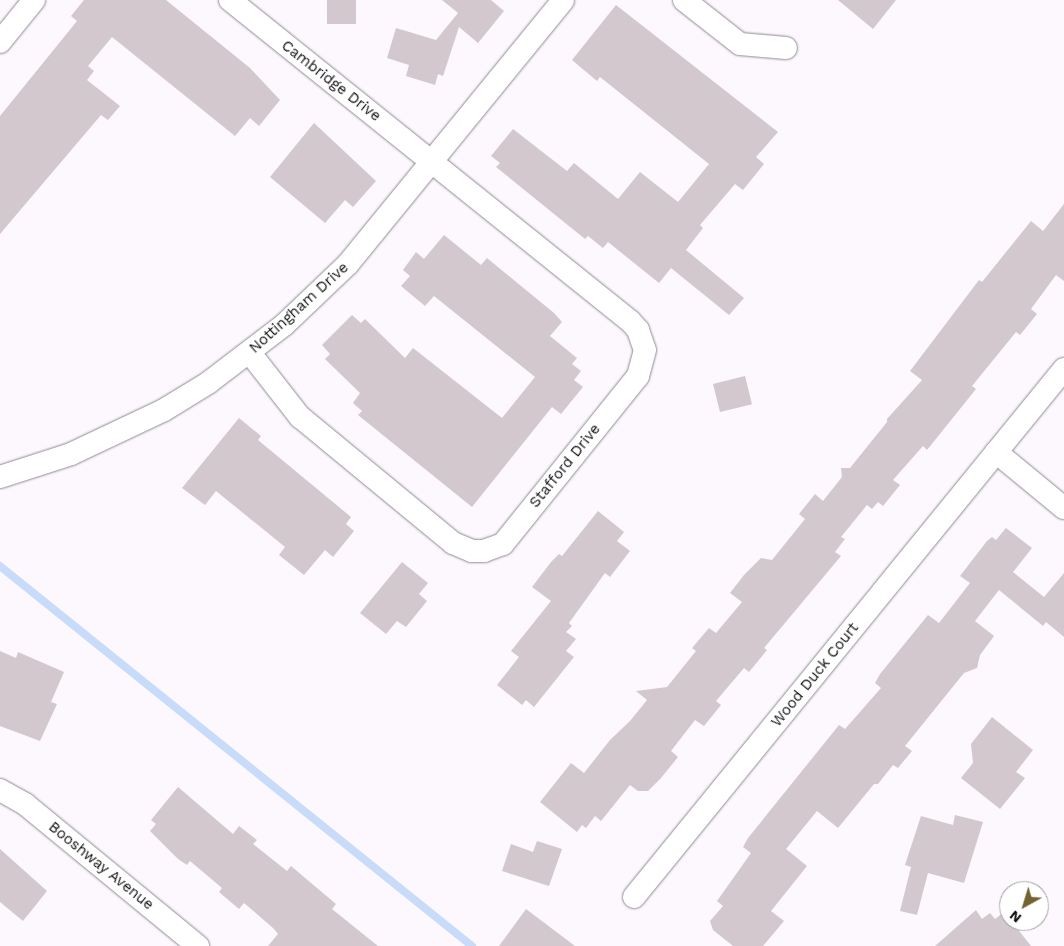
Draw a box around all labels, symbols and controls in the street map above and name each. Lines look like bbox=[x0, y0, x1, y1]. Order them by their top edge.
street label: Cambridge Drive bbox=[278, 37, 384, 125]
street label: Nottingham Drive bbox=[246, 259, 352, 357]
street label: Stafford Drive bbox=[526, 420, 604, 512]
street label: Wood Duck Court bbox=[767, 619, 863, 731]
street label: Booshway Avenue bbox=[44, 818, 158, 914]
north arrow bbox=[999, 881, 1049, 931]
text: N bbox=[1006, 907, 1024, 926]

